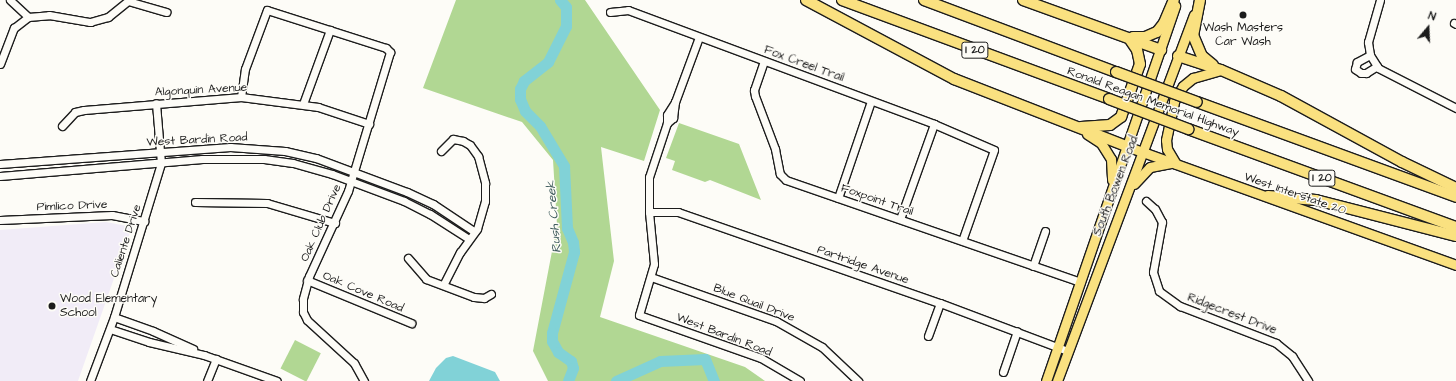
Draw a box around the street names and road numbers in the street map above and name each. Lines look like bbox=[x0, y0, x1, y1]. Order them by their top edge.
road number: I 20 bbox=[961, 41, 989, 59]
street label: Fox Creel Trail bbox=[762, 43, 846, 85]
street label: Ronald Reagan Memorial Highway bbox=[1065, 64, 1241, 140]
street label: Algonquin Avenue bbox=[154, 80, 248, 100]
street label: West Bardin Road bbox=[146, 130, 248, 150]
street label: South Bowen Road bbox=[1090, 134, 1142, 238]
road number: I 20 bbox=[1308, 169, 1336, 187]
street label: West Interstate 20 bbox=[1242, 170, 1348, 218]
street label: Foxpoint Trail bbox=[839, 181, 915, 219]
street label: Oak Club Drive bbox=[297, 182, 345, 264]
street label: Pimlico Drive bbox=[36, 198, 108, 214]
street label: Caliente Drive bbox=[107, 203, 145, 279]
street label: Partridge Avenue bbox=[815, 243, 911, 287]
street label: Oak Cove Road bbox=[320, 268, 406, 316]
street label: Blue Quail Drive bbox=[711, 281, 797, 325]
street label: Ridgecrest Drive bbox=[1185, 290, 1279, 338]
street label: West Bardin Road bbox=[674, 310, 774, 360]

